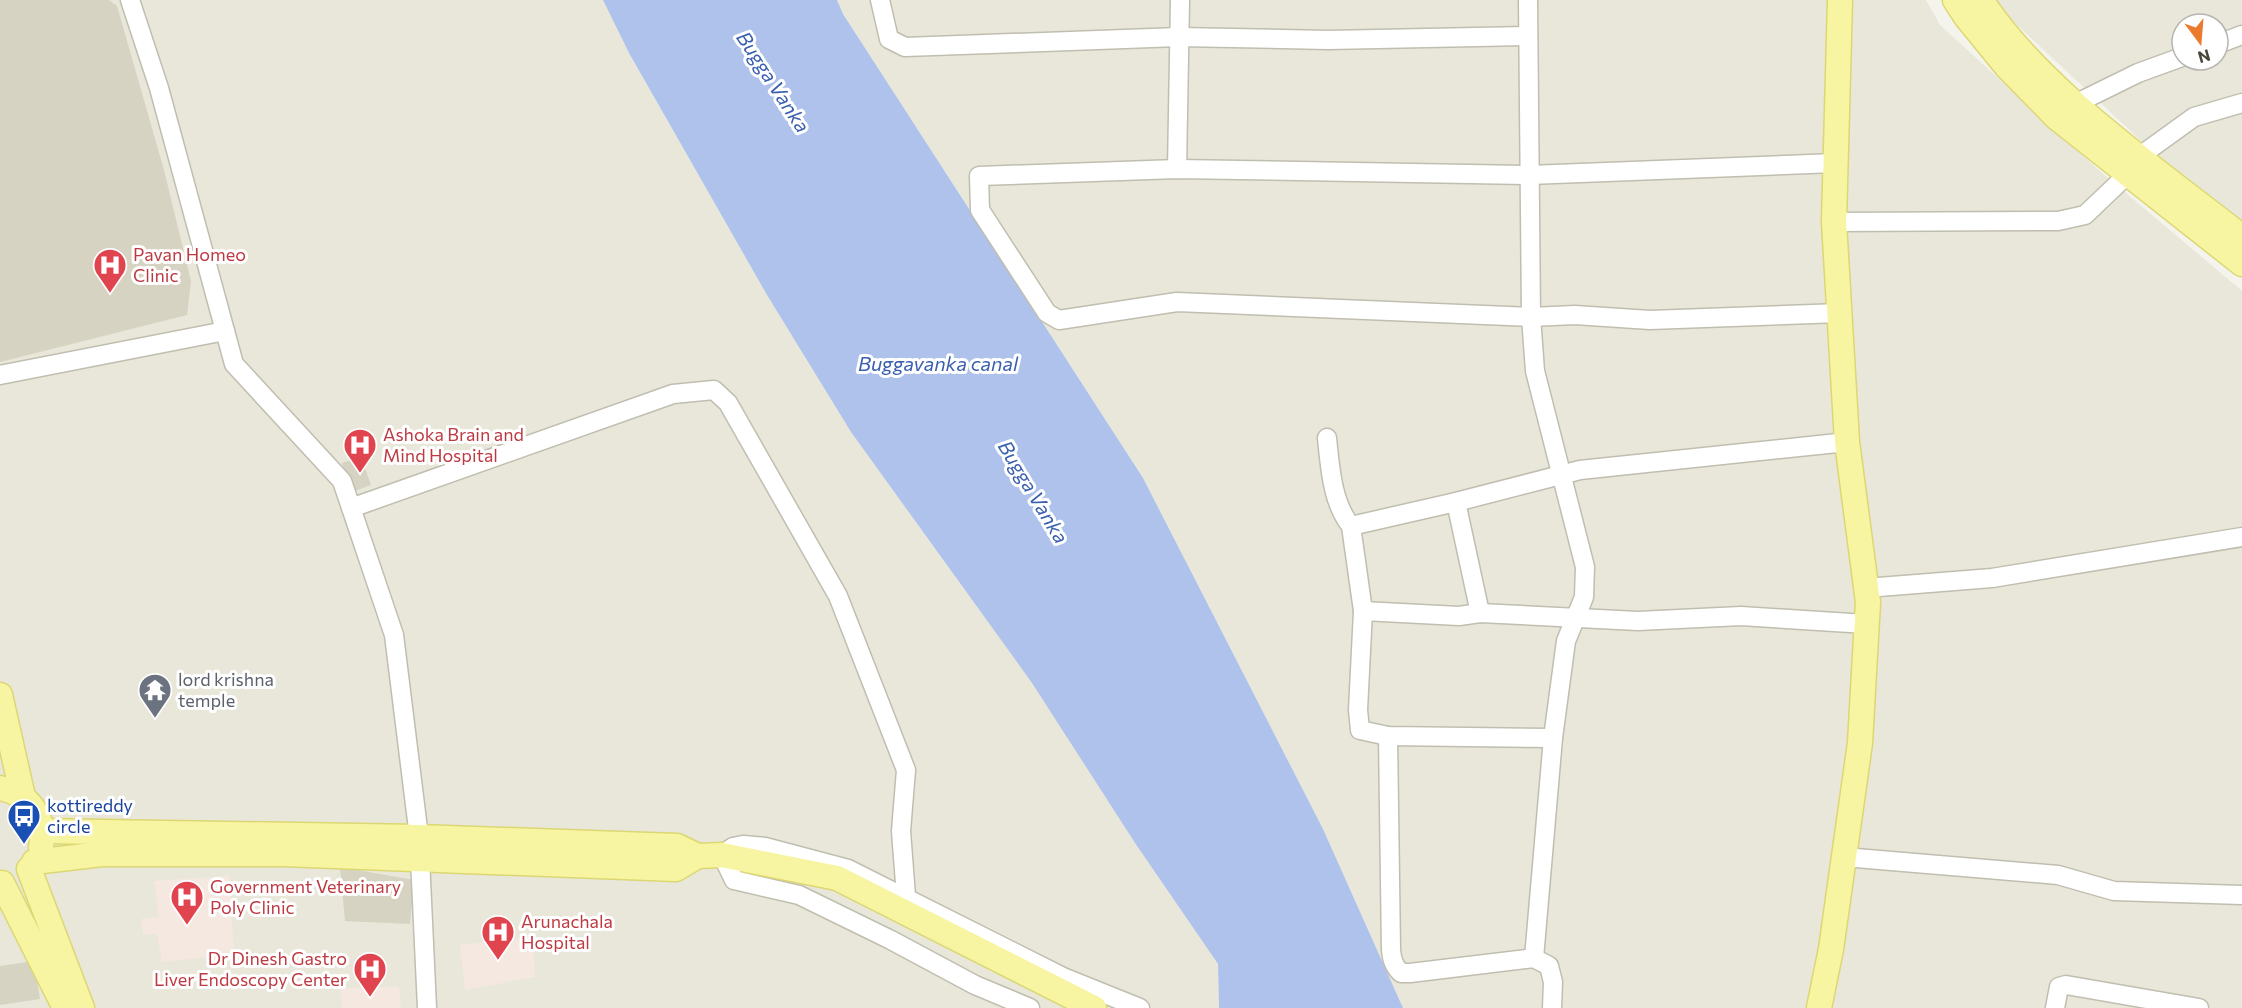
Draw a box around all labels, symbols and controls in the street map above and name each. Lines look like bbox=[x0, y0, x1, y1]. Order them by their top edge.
north arrow bbox=[2170, 12, 2230, 72]
water label: Bugga Vanka bbox=[732, 26, 815, 137]
text: N bbox=[2196, 46, 2213, 68]
place label: Pavan Homeo Clinic bbox=[133, 243, 246, 286]
hospital icon: Pavan Homeo Clinic bbox=[92, 247, 128, 294]
water label: Buggavanka canal bbox=[858, 351, 1019, 375]
place label: Ashoka Brain and Mind Hospital bbox=[383, 423, 524, 466]
hospital icon: Ashoka Brain and Mind Hospital bbox=[342, 427, 378, 474]
water label: Bugga Vanka bbox=[994, 436, 1074, 547]
place label: lord krishna temple bbox=[178, 668, 274, 711]
temple icon: lord krishna temple bbox=[137, 672, 173, 719]
place label: kottireddy circle bbox=[47, 794, 133, 837]
bus stop icon: kottireddy circle bbox=[6, 798, 42, 845]
place label: Government Veterinary Poly Clinic bbox=[210, 875, 401, 918]
hospital icon: Government Veterinary Poly Clinic bbox=[169, 879, 205, 926]
place label: Arunachala Hospital bbox=[521, 910, 613, 953]
hospital icon: Arunachala Hospital bbox=[480, 914, 516, 961]
place label: Dr Dinesh Gastro Liver Endoscopy Center bbox=[154, 947, 347, 990]
hospital icon: Dr Dinesh Gastro Liver Endoscopy Center bbox=[352, 951, 388, 998]

